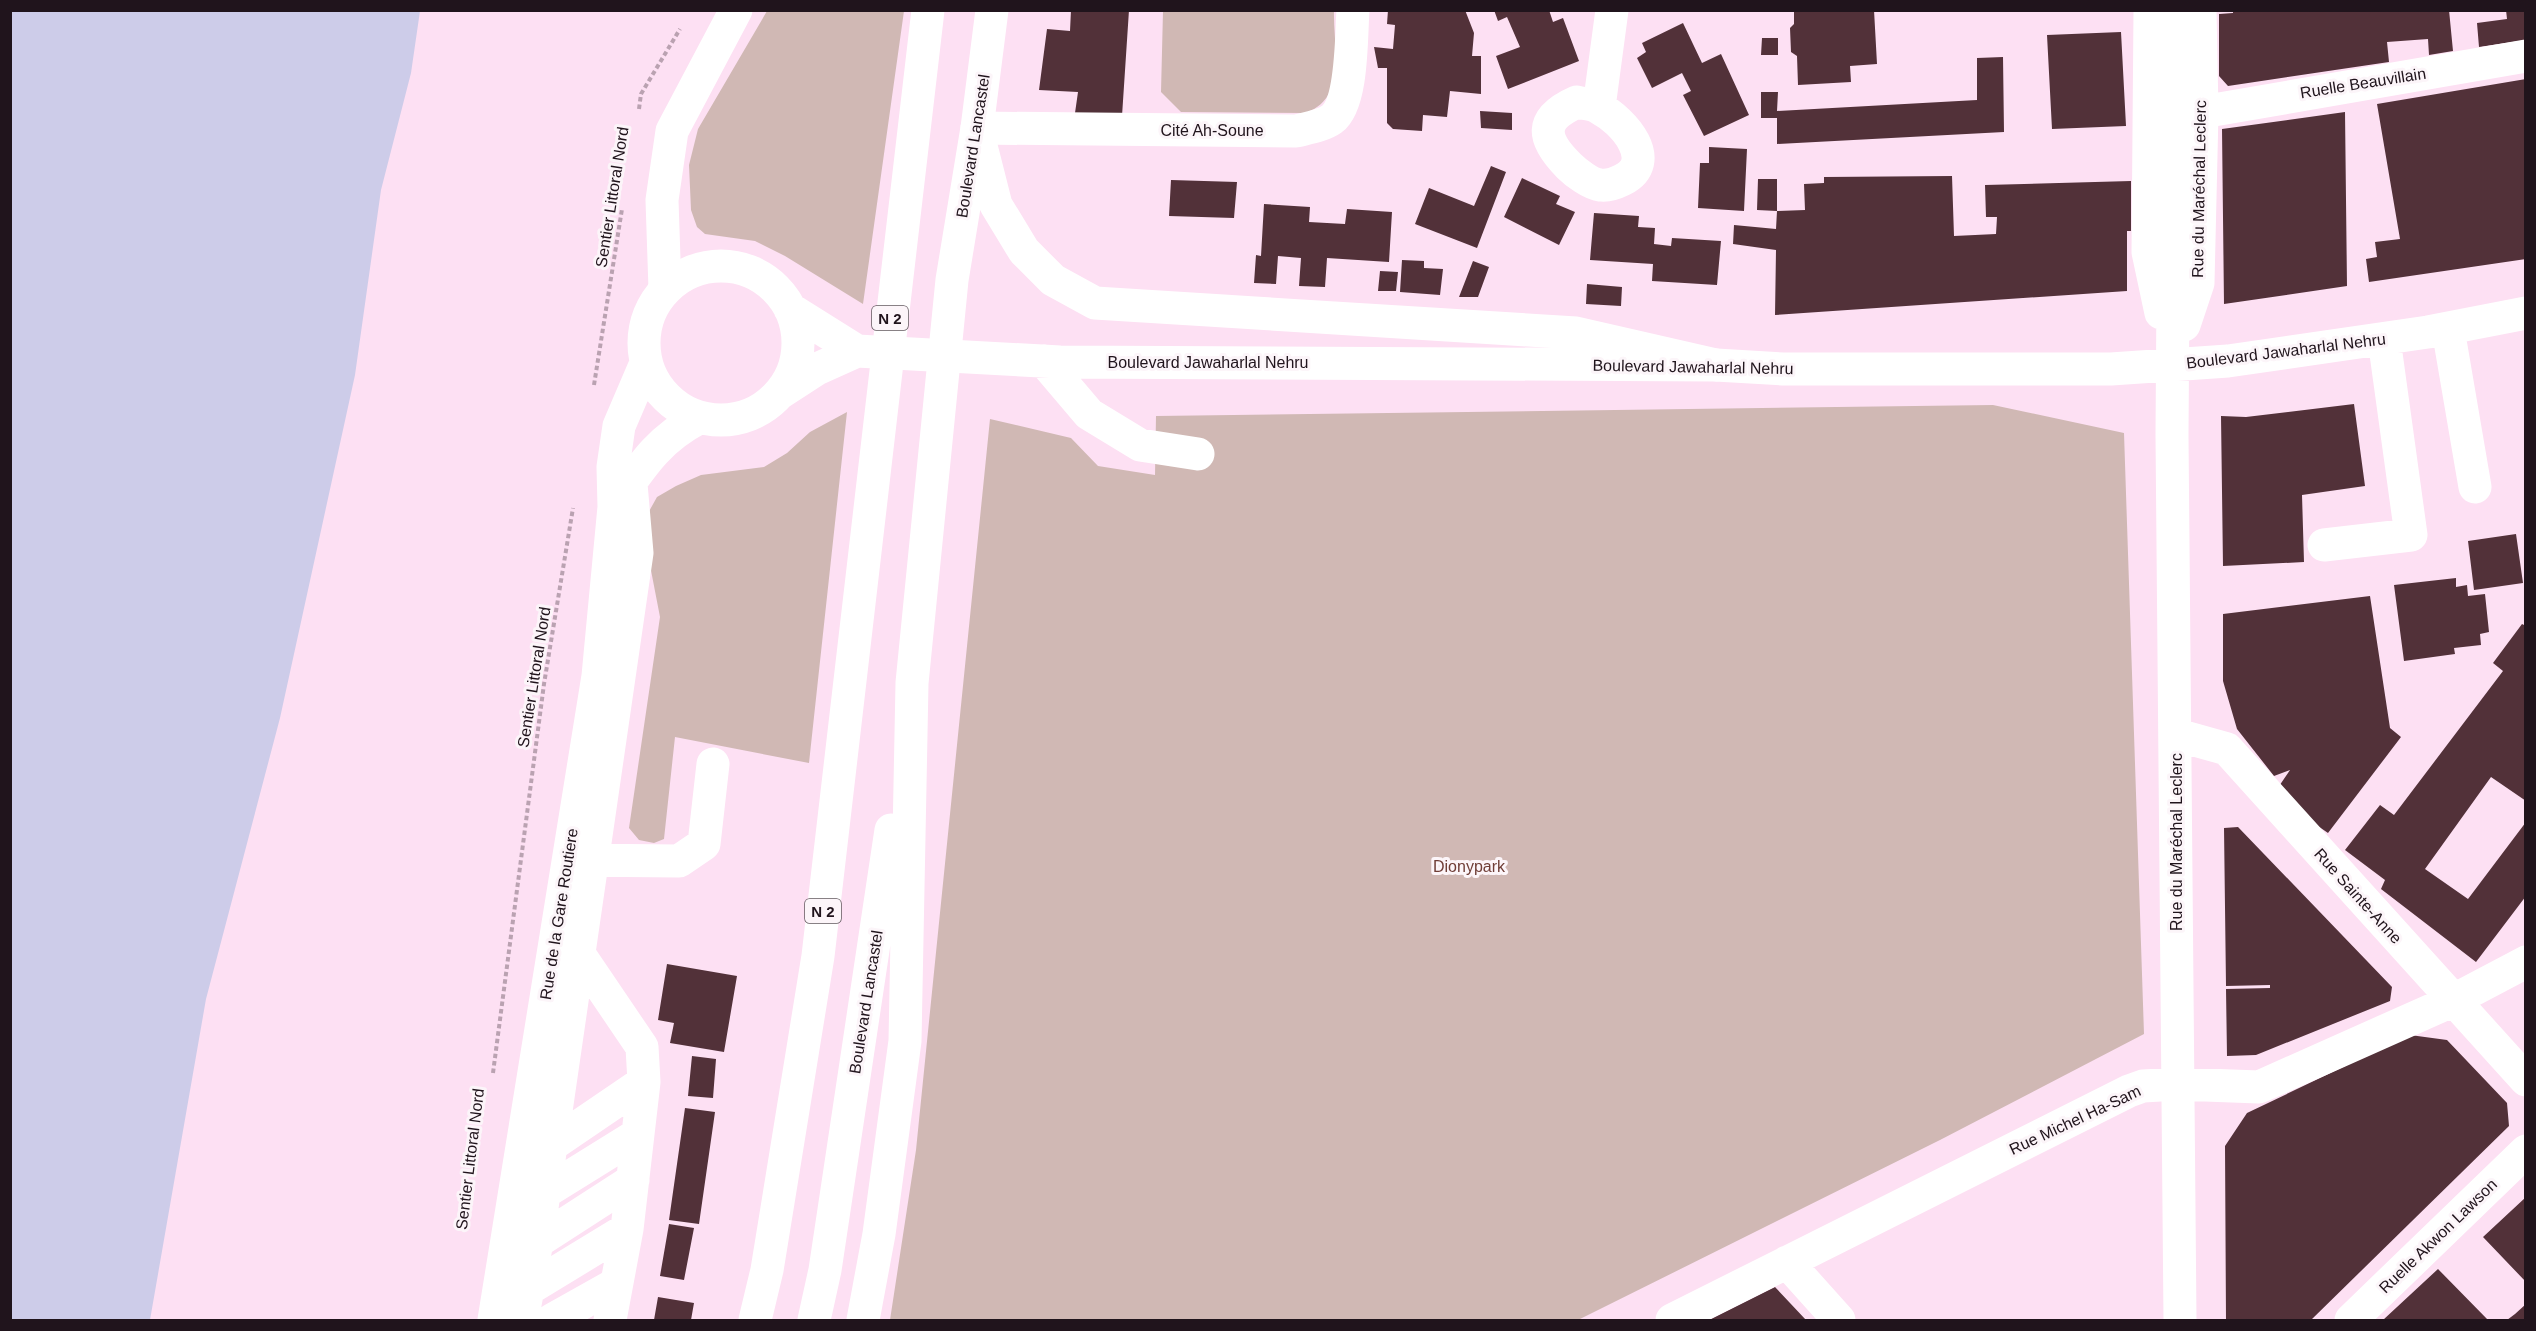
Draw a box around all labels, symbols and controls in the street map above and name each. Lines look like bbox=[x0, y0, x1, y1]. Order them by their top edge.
street label: Ruelle Beauvillain bbox=[2299, 65, 2427, 101]
street label: Boulevard Lancastel bbox=[953, 73, 993, 219]
street label: Rue du Maréchal Leclerc bbox=[2189, 100, 2209, 278]
street label: Cité Ah-Soune bbox=[1160, 122, 1264, 139]
street label: Sentier Littoral Nord bbox=[592, 125, 632, 269]
road number: N 2 bbox=[872, 306, 908, 330]
street label: Boulevard Jawaharlal Nehru bbox=[2185, 330, 2387, 372]
street label: Boulevard Jawaharlal Nehru bbox=[1108, 354, 1309, 371]
street label: Boulevard Jawaharlal Nehru bbox=[1592, 357, 1794, 377]
street label: Sentier Littoral Nord bbox=[514, 605, 554, 749]
street label: Rue du Maréchal Leclerc bbox=[2168, 753, 2185, 931]
street label: Rue de la Gare Routiere bbox=[537, 827, 581, 1001]
street label: Rue Sainte-Anne bbox=[2311, 845, 2405, 947]
park label: Dionypark bbox=[1433, 858, 1506, 875]
road number: N 2 bbox=[805, 899, 841, 923]
street label: Boulevard Lancastel bbox=[846, 929, 886, 1075]
street label: Rue Michel Ha-Sam bbox=[2007, 1082, 2143, 1158]
street label: Sentier Littoral Nord bbox=[453, 1087, 487, 1231]
street label: Ruelle Akwon Lawson bbox=[2376, 1176, 2500, 1296]

